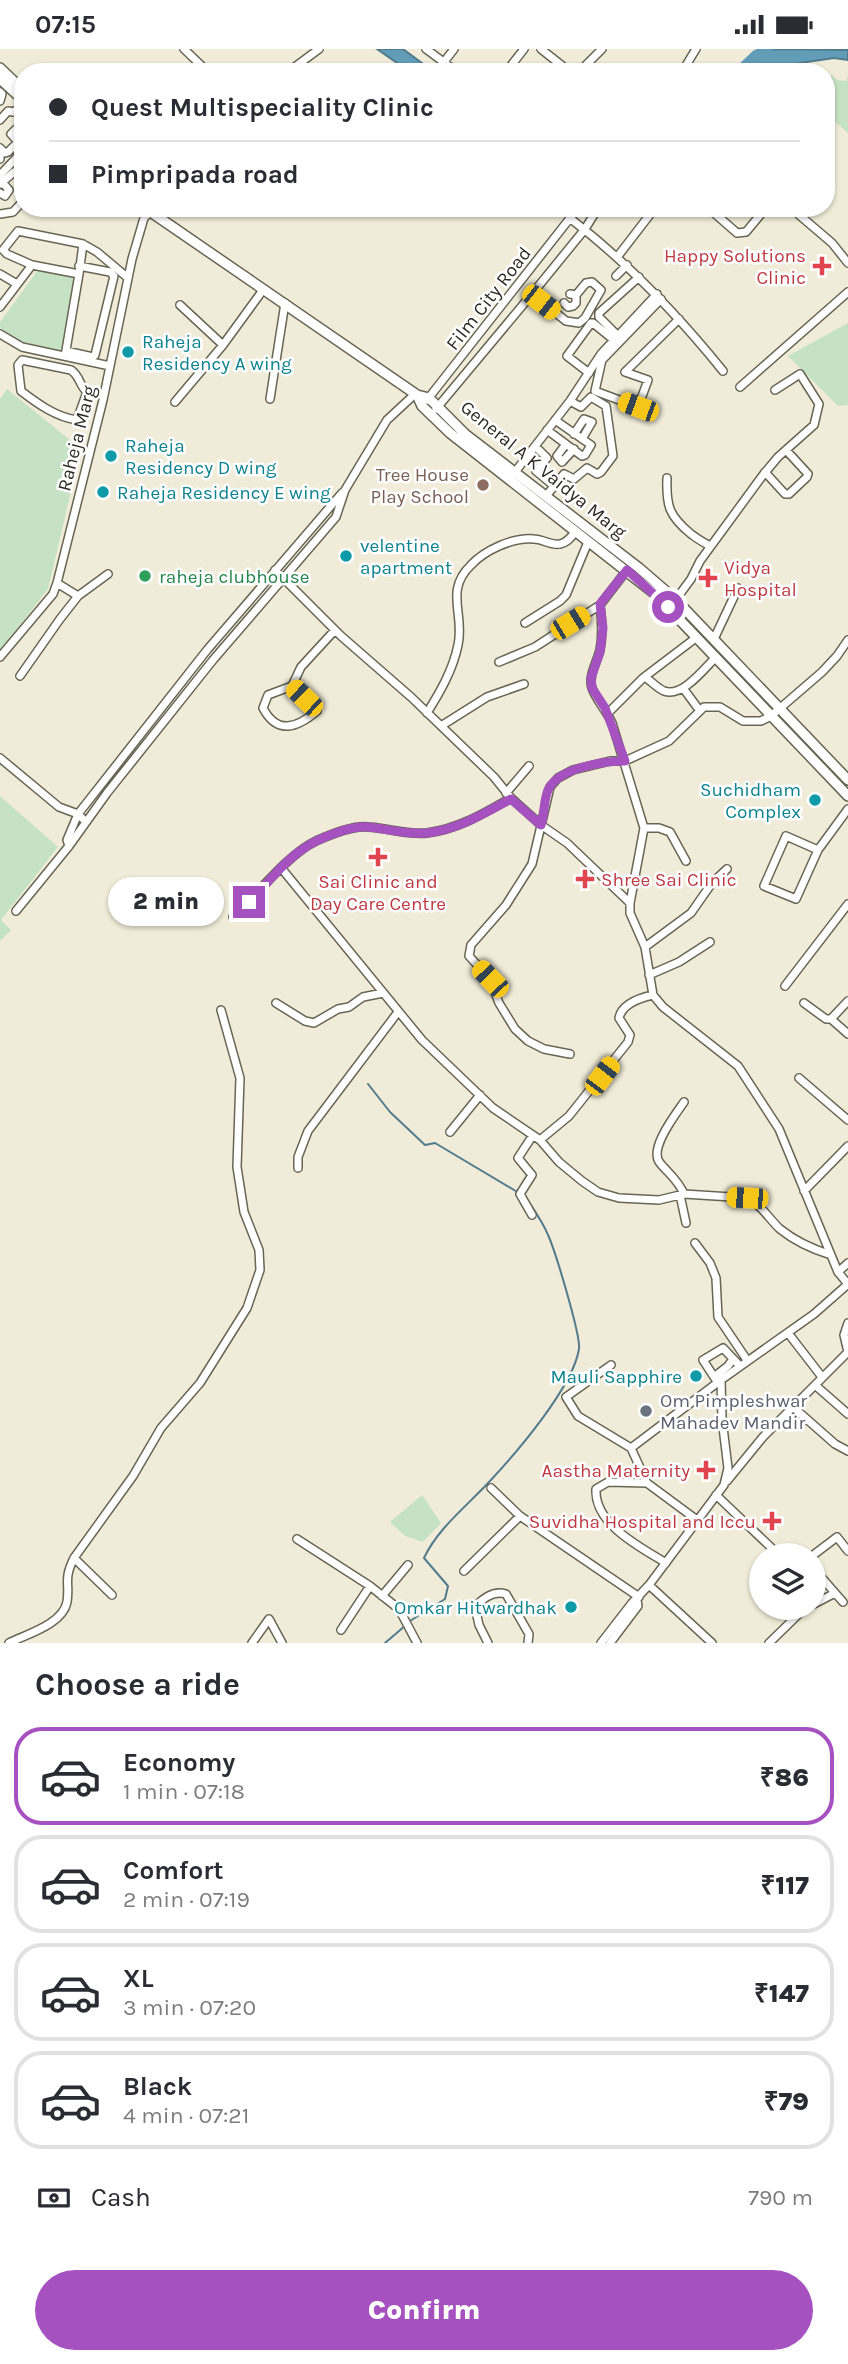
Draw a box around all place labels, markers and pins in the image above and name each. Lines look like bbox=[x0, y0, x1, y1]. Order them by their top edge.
place label: Happy Solutions Clinic bbox=[664, 245, 806, 289]
marker: Happy Solutions Clinic bbox=[812, 256, 832, 276]
place label: Raheja Residency A wing bbox=[142, 331, 292, 375]
marker: Raheja Residency A wing bbox=[120, 344, 136, 360]
place label: Raheja Residency D wing bbox=[125, 435, 277, 479]
marker: Raheja Residency D wing bbox=[103, 448, 119, 464]
place label: Tree House Play School bbox=[371, 464, 469, 508]
marker: Tree House Play School bbox=[475, 477, 491, 493]
place label: Raheja Residency E wing bbox=[117, 482, 331, 504]
marker: Raheja Residency E wing bbox=[95, 484, 111, 500]
place label: velentine apartment bbox=[360, 535, 452, 579]
marker: velentine apartment bbox=[338, 548, 354, 564]
place label: Vidya Hospital bbox=[724, 557, 797, 601]
place label: raheja clubhouse bbox=[159, 566, 309, 588]
marker: raheja clubhouse bbox=[137, 568, 153, 584]
marker: Vidya Hospital bbox=[698, 568, 718, 588]
place label: Suchidham Complex bbox=[700, 779, 801, 823]
marker: Suchidham Complex bbox=[807, 792, 823, 808]
marker: Sai Clinic and Day Care Centre bbox=[368, 847, 388, 867]
marker: Shree Sai Clinic bbox=[575, 869, 595, 889]
place label: Shree Sai Clinic bbox=[601, 869, 737, 891]
place label: Sai Clinic and Day Care Centre bbox=[310, 871, 446, 915]
place label: Mauli Sapphire bbox=[551, 1366, 682, 1388]
marker: Mauli Sapphire bbox=[688, 1368, 704, 1384]
place label: Om Pimpleshwar Mahadev Mandir bbox=[660, 1390, 807, 1434]
marker: Om Pimpleshwar Mahadev Mandir bbox=[638, 1403, 654, 1419]
place label: Aastha Maternity bbox=[542, 1460, 690, 1482]
marker: Aastha Maternity bbox=[696, 1460, 716, 1480]
place label: Suvidha Hospital and Iccu bbox=[529, 1511, 756, 1533]
marker: Suvidha Hospital and Iccu bbox=[762, 1511, 782, 1531]
place label: Omkar Hitwardhak bbox=[394, 1597, 557, 1619]
marker: Omkar Hitwardhak bbox=[563, 1599, 579, 1615]

